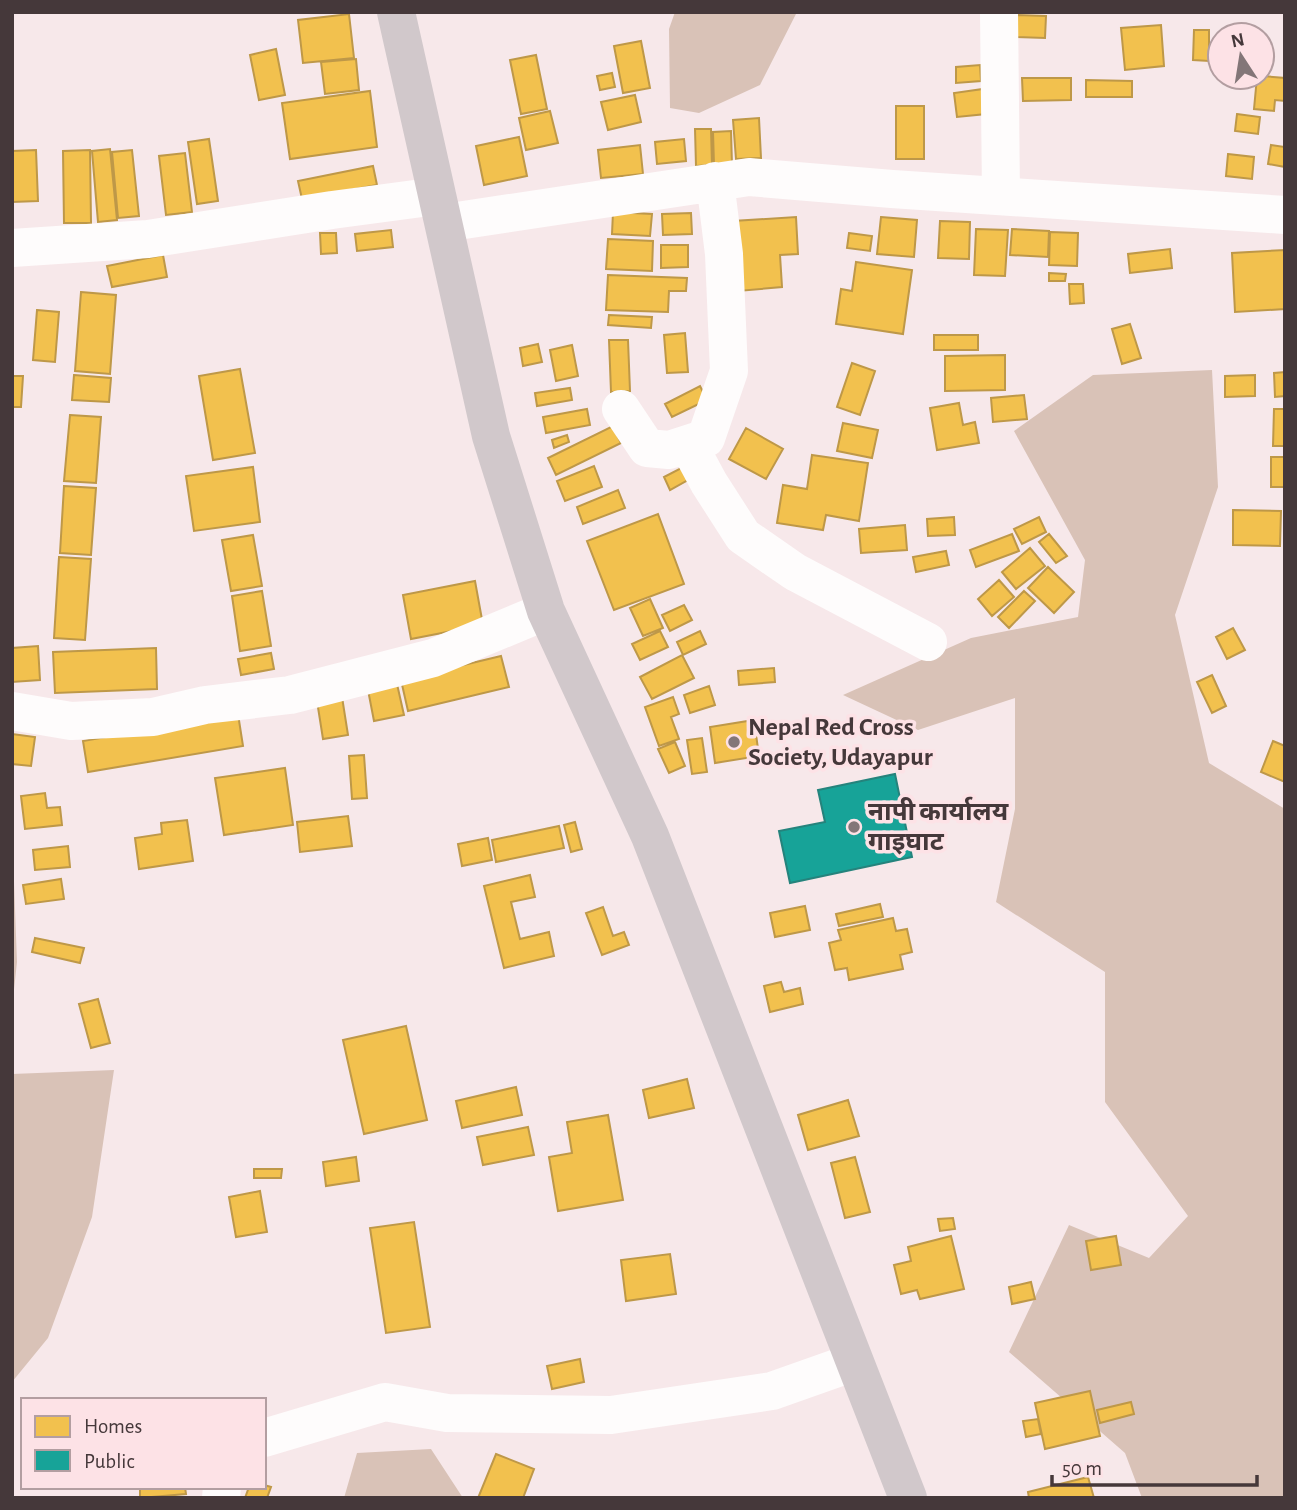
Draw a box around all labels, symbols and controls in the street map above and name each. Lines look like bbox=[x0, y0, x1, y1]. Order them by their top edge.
north arrow bbox=[1206, 21, 1276, 91]
text: N bbox=[1229, 30, 1246, 52]
place label: Nepal Red Cross Society, Udayapur bbox=[748, 714, 933, 770]
marker: Nepal Red Cross Society, Udayapur bbox=[726, 734, 742, 750]
place label: नापी कार्यालय गाइघाट bbox=[868, 796, 1009, 855]
marker: नापी कार्यालय गाइघाट bbox=[846, 819, 862, 835]
legend bbox=[21, 1398, 266, 1489]
text: Homes bbox=[84, 1416, 142, 1437]
scale bar bbox=[1052, 1444, 1257, 1488]
text: Public bbox=[84, 1451, 134, 1472]
text: 50 m bbox=[1062, 1458, 1102, 1479]

